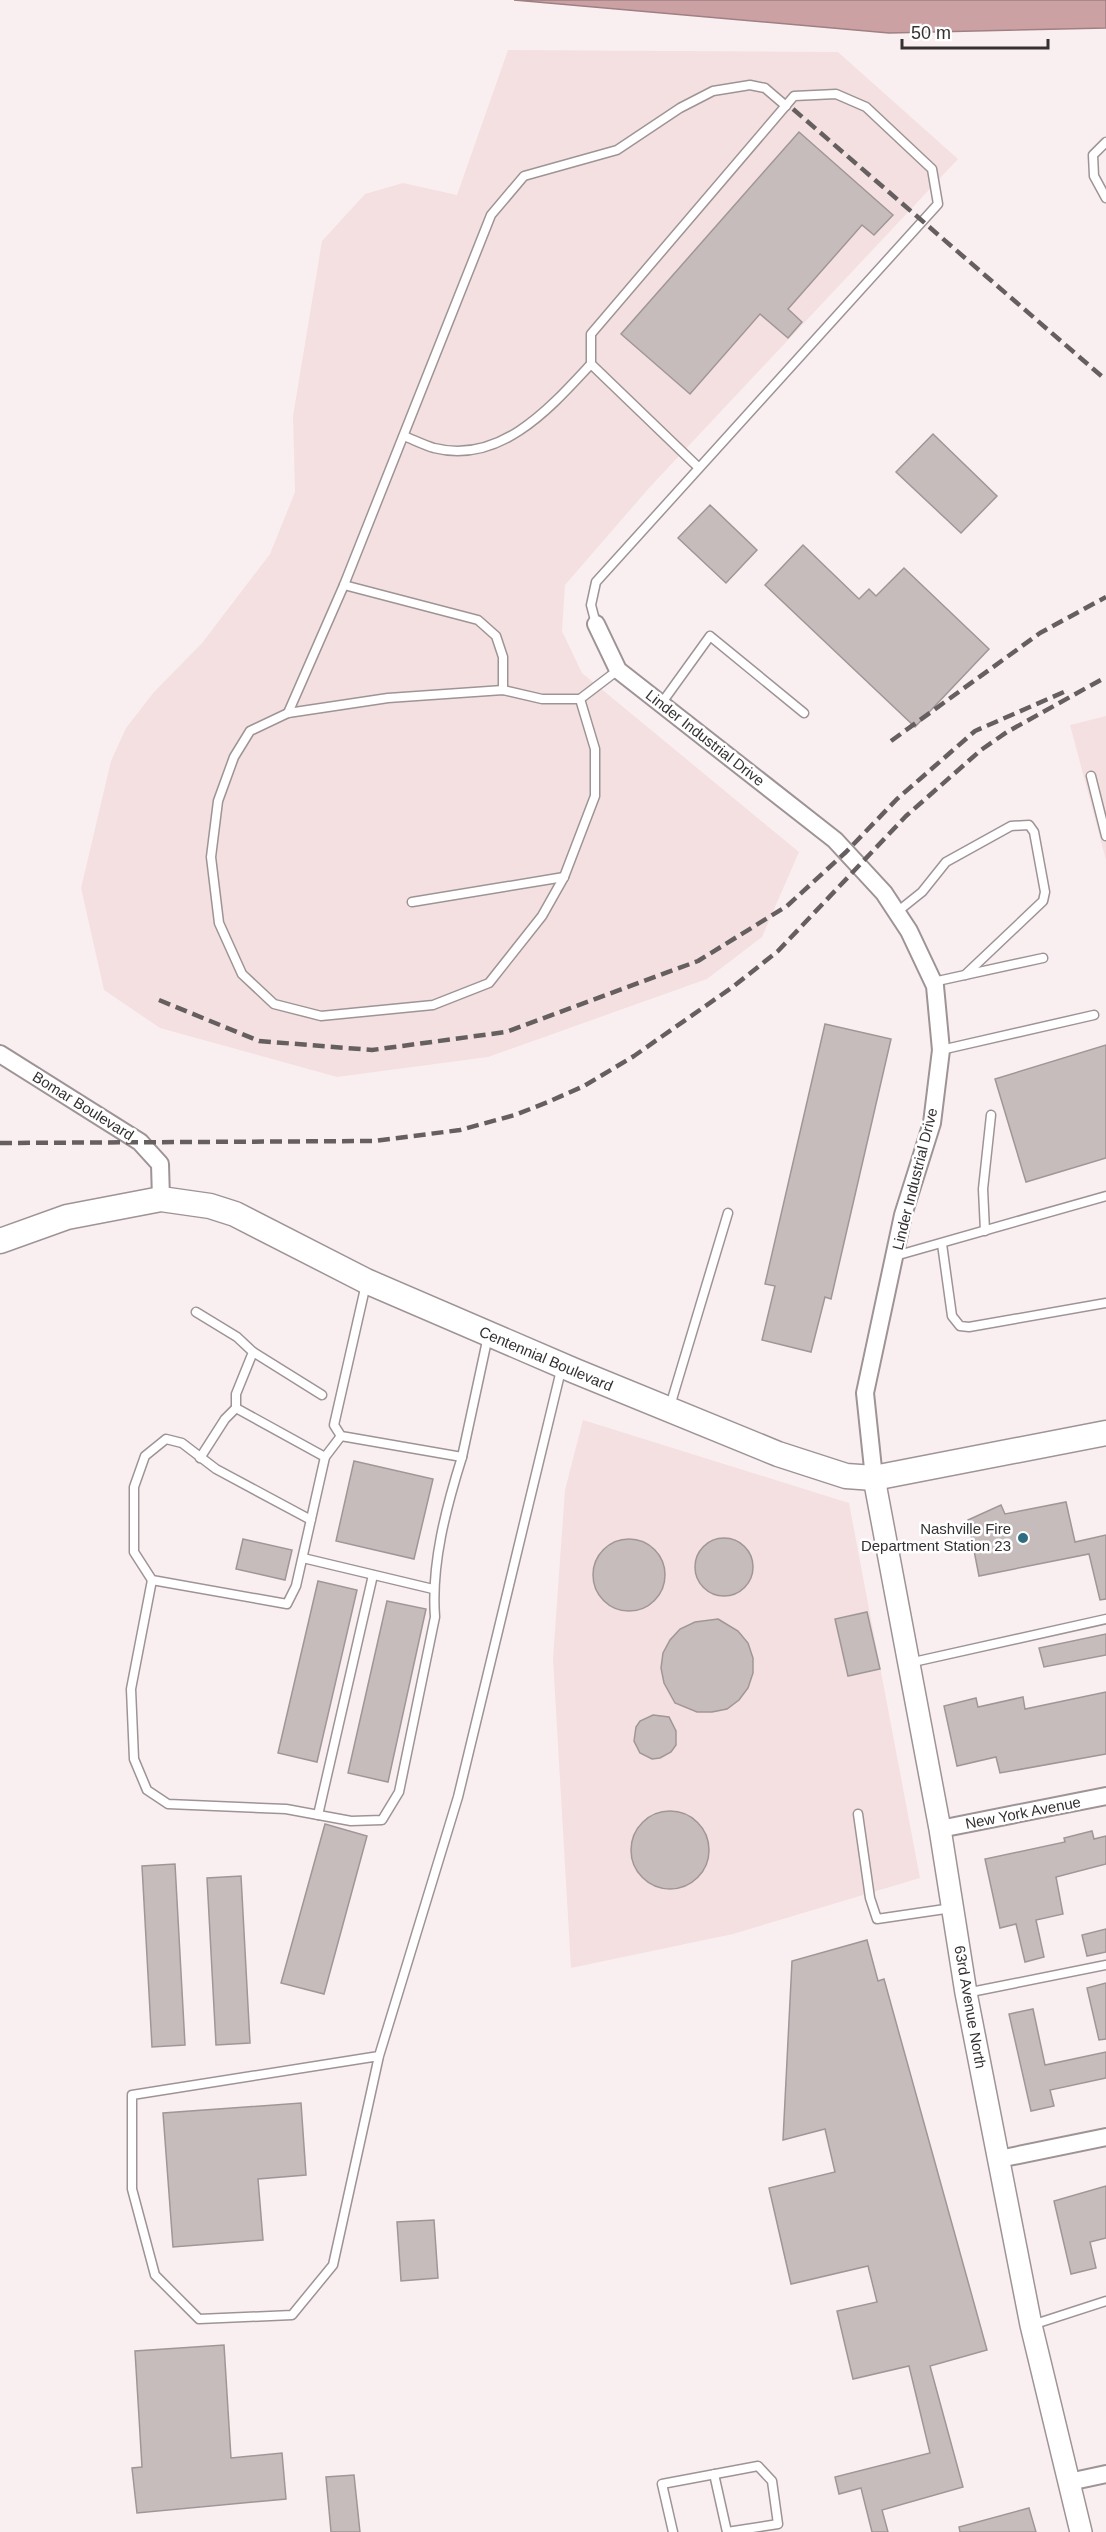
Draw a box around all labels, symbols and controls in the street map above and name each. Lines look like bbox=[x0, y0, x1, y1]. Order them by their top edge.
scale bar bbox=[902, 12, 1048, 50]
text: 50 m bbox=[911, 23, 951, 43]
street label: Linder Industrial Drive bbox=[643, 686, 768, 789]
street label: Bomar Boulevard bbox=[30, 1068, 137, 1143]
street label: Linder Industrial Drive bbox=[889, 1106, 940, 1252]
street label: Centennial Boulevard bbox=[477, 1323, 616, 1394]
place label: Nashville Fire Department Station 23 bbox=[861, 1520, 1011, 1554]
marker: Nashville Fire Department Station 23 bbox=[1016, 1531, 1030, 1545]
street label: New York Avenue bbox=[964, 1793, 1082, 1832]
street label: 63rd Avenue North bbox=[951, 1944, 990, 2070]

